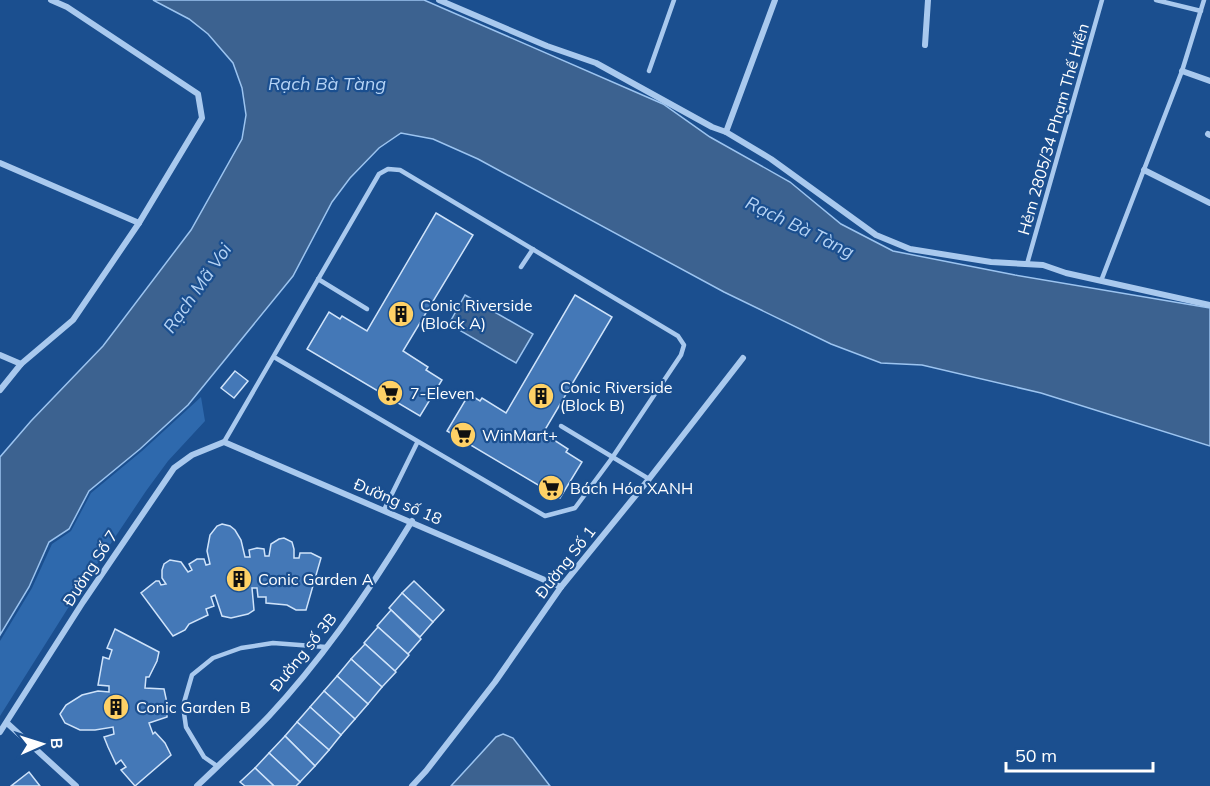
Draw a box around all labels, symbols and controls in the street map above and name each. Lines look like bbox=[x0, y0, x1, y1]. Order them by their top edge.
street label: Hẻm 2805/34 Phạm Thế Hiển bbox=[1013, 21, 1093, 237]
water label: Rạch Bà Tàng bbox=[268, 72, 386, 95]
water label: Rạch Bà Tàng bbox=[742, 191, 858, 263]
water label: Rạch Mã Voi bbox=[158, 238, 237, 337]
place label: Conic Riverside (Block A) bbox=[420, 295, 533, 333]
building icon: Conic Riverside (Block A) bbox=[386, 299, 416, 329]
place label: Conic Riverside (Block B) bbox=[560, 377, 673, 415]
supermarket icon: 7-Eleven bbox=[375, 378, 405, 408]
building icon: Conic Riverside (Block B) bbox=[526, 381, 556, 411]
place label: 7-Eleven bbox=[410, 383, 475, 403]
supermarket icon: WinMart+ bbox=[448, 420, 478, 450]
place label: WinMart+ bbox=[482, 425, 558, 445]
street label: Đường số 18 bbox=[351, 473, 445, 529]
supermarket icon: Bách Hóa XANH bbox=[536, 473, 566, 503]
place label: Bách Hóa XANH bbox=[570, 478, 693, 498]
street label: Đường Số 1 bbox=[531, 522, 599, 602]
street label: Đường Số 7 bbox=[58, 526, 122, 610]
building icon: Conic Garden A bbox=[224, 564, 254, 594]
place label: Conic Garden A bbox=[258, 569, 374, 589]
street label: Đường số 3B bbox=[265, 609, 341, 695]
building icon: Conic Garden B bbox=[101, 692, 131, 722]
place label: Conic Garden B bbox=[136, 697, 251, 717]
north arrow bbox=[12, 714, 72, 774]
scale bar bbox=[1006, 735, 1153, 773]
text: B bbox=[47, 737, 67, 749]
text: 50 m bbox=[1015, 744, 1057, 767]

